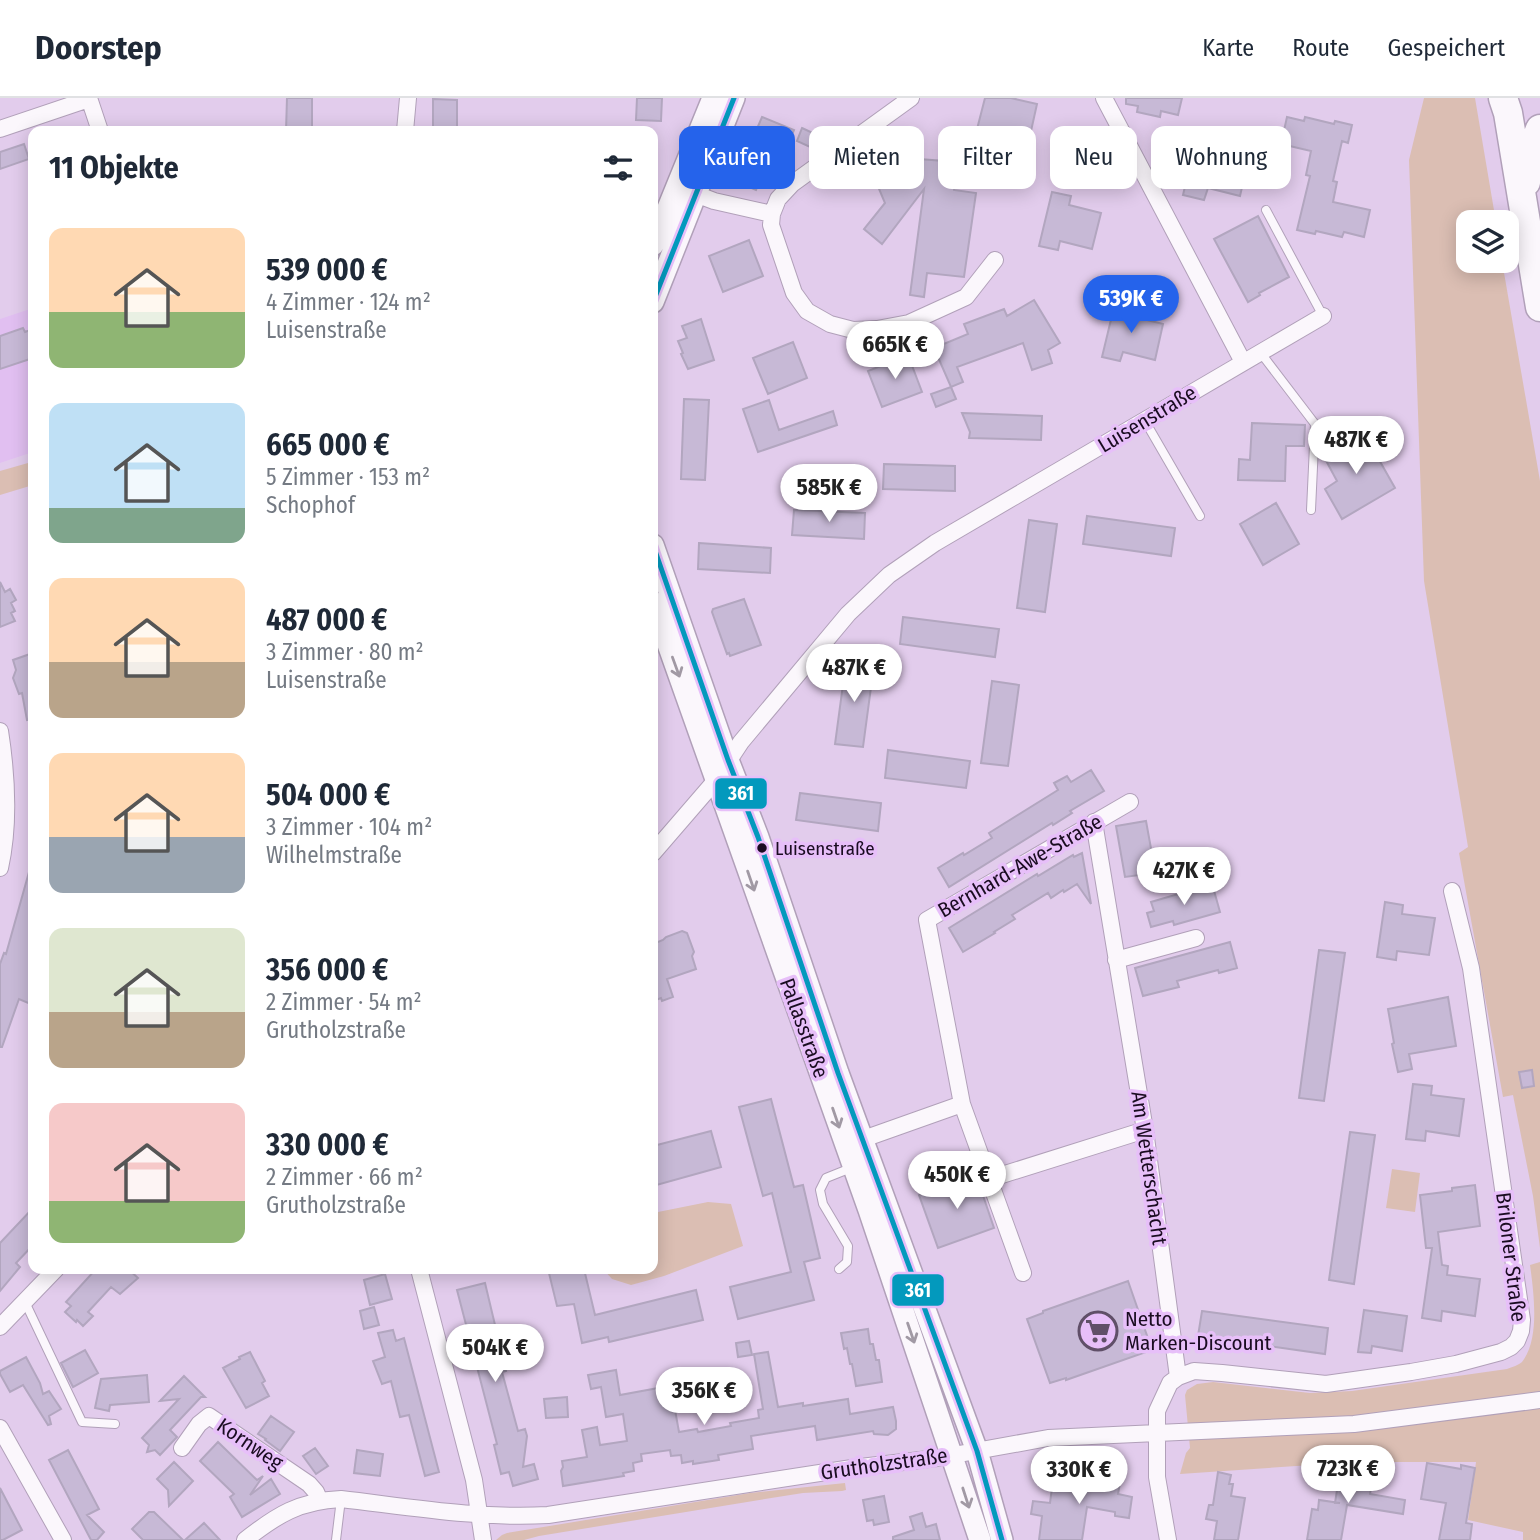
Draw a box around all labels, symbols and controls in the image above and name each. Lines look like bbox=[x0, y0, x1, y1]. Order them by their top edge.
text: Doorstep bbox=[35, 28, 162, 68]
text: Karte bbox=[1202, 34, 1254, 62]
text: Route bbox=[1292, 34, 1349, 62]
text: Gespeichert bbox=[1387, 34, 1505, 62]
chip: Kaufen bbox=[679, 126, 795, 189]
chip: Mieten bbox=[809, 126, 924, 189]
chip: Filter bbox=[938, 126, 1036, 189]
chip: Neu bbox=[1050, 126, 1137, 189]
chip: Wohnung bbox=[1151, 126, 1291, 189]
icon: filters bbox=[599, 149, 637, 187]
text: 11 Objekte bbox=[49, 150, 179, 186]
map controls bbox=[1456, 210, 1519, 273]
button: layers bbox=[1456, 210, 1519, 273]
text: 539 000 € bbox=[266, 252, 388, 288]
icon: home bbox=[105, 256, 189, 340]
pin: 539K € bbox=[1074, 275, 1188, 335]
text: 539K € bbox=[1099, 284, 1163, 312]
text: 4 Zimmer · 124 m² bbox=[266, 288, 431, 316]
text: Luisenstraße bbox=[266, 316, 387, 344]
pin: 665K € bbox=[838, 322, 952, 381]
text: 665K € bbox=[862, 330, 928, 358]
street label: Luisenstraße bbox=[1093, 380, 1201, 458]
pin: 487K € bbox=[1299, 416, 1413, 476]
text: 487K € bbox=[1324, 425, 1388, 453]
text: 665 000 € bbox=[266, 427, 390, 463]
icon: home bbox=[105, 431, 189, 515]
text: 5 Zimmer · 153 m² bbox=[266, 463, 430, 491]
pin: 585K € bbox=[772, 464, 886, 524]
text: 585K € bbox=[796, 473, 862, 501]
text: Schophof bbox=[266, 491, 355, 519]
text: 487 000 € bbox=[266, 602, 387, 638]
icon: home bbox=[105, 606, 189, 690]
text: 3 Zimmer · 80 m² bbox=[266, 638, 424, 666]
pin: 487K € bbox=[797, 644, 911, 704]
text: 487K € bbox=[822, 653, 886, 681]
one-way arrow bbox=[671, 655, 683, 677]
text: Luisenstraße bbox=[266, 666, 387, 694]
text: 504 000 € bbox=[266, 777, 390, 813]
line badge: 361 bbox=[714, 777, 768, 810]
icon: home bbox=[105, 781, 189, 865]
text: 361 bbox=[727, 782, 754, 805]
street label: Bernhard-Awe-Straße bbox=[933, 808, 1107, 924]
text: 3 Zimmer · 104 m² bbox=[266, 813, 432, 841]
place label: Luisenstraße bbox=[775, 837, 875, 860]
text: Wilhelmstraße bbox=[266, 841, 402, 869]
marker: Luisenstraße bbox=[755, 841, 769, 855]
pin: 427K € bbox=[1127, 848, 1241, 907]
text: 427K € bbox=[1153, 856, 1215, 884]
one-way arrow bbox=[746, 870, 758, 892]
text: 356 000 € bbox=[266, 952, 388, 988]
icon: home bbox=[105, 956, 189, 1040]
street label: Pallasstraße bbox=[774, 975, 834, 1081]
text: 2 Zimmer · 54 m² bbox=[266, 988, 422, 1016]
text: Grutholzstraße bbox=[266, 1016, 406, 1044]
street label: Am Wetterschacht bbox=[1125, 1089, 1173, 1247]
one-way arrow bbox=[831, 1107, 843, 1129]
text: 330 000 € bbox=[266, 1127, 388, 1163]
icon: home bbox=[105, 1131, 189, 1215]
pin: 450K € bbox=[900, 1152, 1014, 1211]
text: 450K € bbox=[924, 1160, 990, 1188]
text: 2 Zimmer · 66 m² bbox=[266, 1163, 423, 1191]
text: Grutholzstraße bbox=[266, 1191, 406, 1219]
street label: Briloner Straße bbox=[1490, 1191, 1532, 1323]
line badge: 361 bbox=[891, 1273, 945, 1307]
text: 361 bbox=[904, 1279, 931, 1302]
place label: Netto Marken-Discount bbox=[1125, 1306, 1271, 1356]
supermarket icon: Netto Marken-Discount bbox=[1077, 1310, 1119, 1352]
one-way arrow bbox=[906, 1322, 918, 1344]
pin: 504K € bbox=[438, 1324, 552, 1384]
text: 504K € bbox=[462, 1333, 528, 1361]
pin: 356K € bbox=[647, 1368, 761, 1427]
text: 356K € bbox=[672, 1376, 736, 1404]
street label: Kornweg bbox=[212, 1412, 288, 1476]
street label: Grutholzstraße bbox=[819, 1442, 949, 1486]
pin: 330K € bbox=[1022, 1446, 1136, 1506]
pin: 723K € bbox=[1291, 1446, 1405, 1505]
text: 723K € bbox=[1317, 1454, 1379, 1482]
text: 330K € bbox=[1047, 1455, 1111, 1483]
one-way arrow bbox=[960, 1486, 973, 1508]

